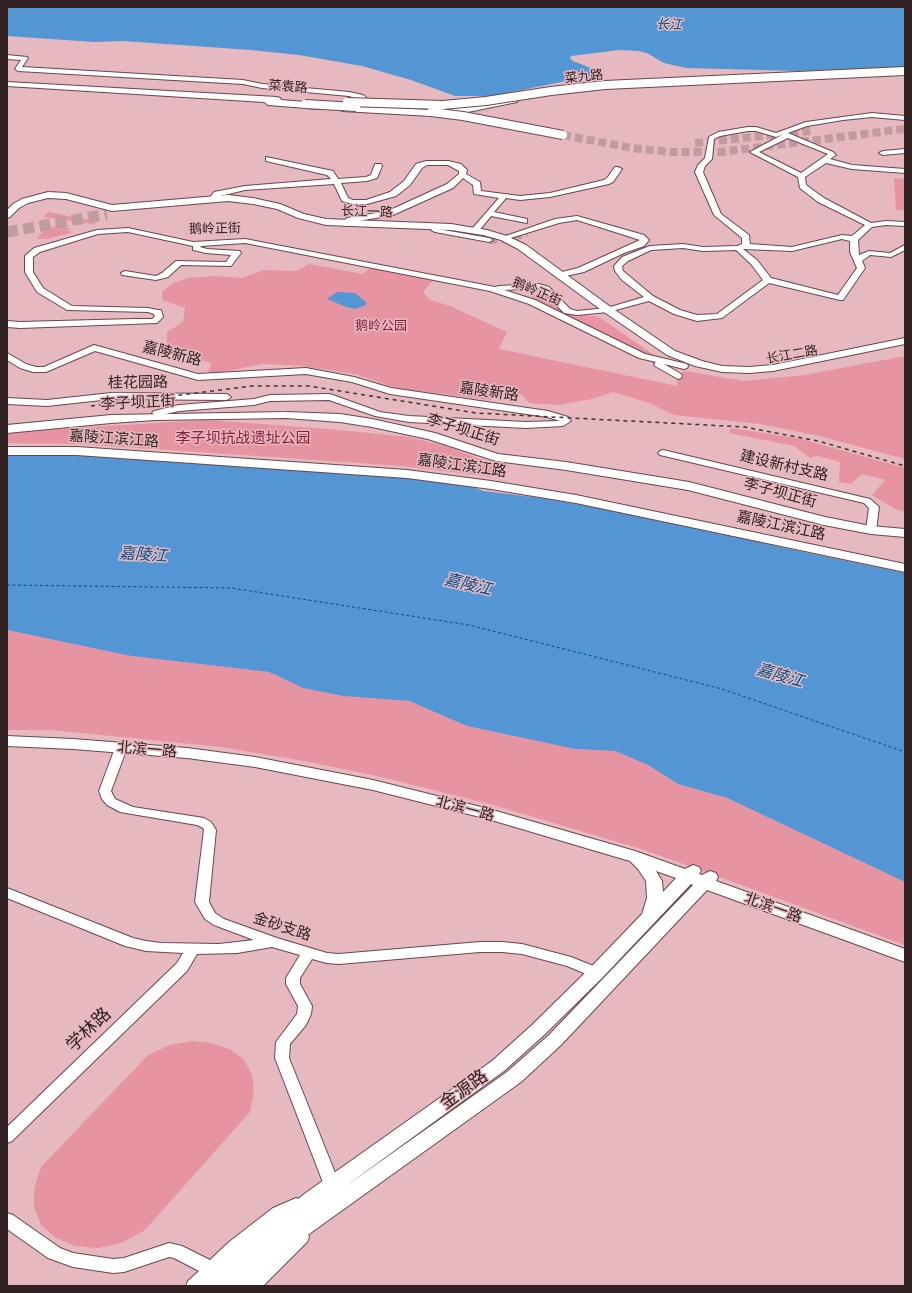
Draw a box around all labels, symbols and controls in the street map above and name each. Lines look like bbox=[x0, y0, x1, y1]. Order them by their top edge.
water label: 长江 bbox=[656, 17, 682, 33]
street label: 菜九路 bbox=[564, 67, 604, 87]
street label: 菜袁路 bbox=[268, 78, 308, 96]
street label: 长江一路 bbox=[341, 203, 393, 221]
street label: 鹅岭正街 bbox=[189, 221, 241, 237]
street label: 鹅岭正街 bbox=[510, 275, 564, 309]
park label: 鹅岭公园 bbox=[355, 318, 407, 334]
street label: 嘉陵新路 bbox=[141, 338, 203, 370]
street label: 长江二路 bbox=[765, 343, 819, 367]
street label: 桂花园路 bbox=[108, 373, 168, 393]
street label: 嘉陵新路 bbox=[458, 379, 520, 405]
street label: 李子坝正街 bbox=[100, 392, 176, 414]
street label: 李子坝正街 bbox=[425, 410, 501, 450]
street label: 嘉陵江滨江路 bbox=[68, 427, 160, 451]
park label: 李子坝抗战遗址公园 bbox=[176, 430, 310, 448]
street label: 建设新村支路 bbox=[738, 447, 830, 485]
street label: 嘉陵江滨江路 bbox=[416, 451, 508, 481]
street label: 李子坝正街 bbox=[741, 475, 819, 511]
street label: 嘉陵江滨江路 bbox=[735, 508, 827, 544]
water label: 嘉陵江 bbox=[118, 544, 168, 566]
water label: 嘉陵江 bbox=[442, 570, 494, 600]
water label: 嘉陵江 bbox=[754, 660, 806, 692]
street label: 北滨一路 bbox=[116, 738, 178, 762]
street label: 北滨一路 bbox=[434, 793, 496, 825]
street label: 北滨一路 bbox=[742, 889, 804, 927]
street label: 金砂支路 bbox=[251, 909, 313, 945]
street label: 学林路 bbox=[62, 1003, 116, 1057]
street label: 金源路 bbox=[436, 1065, 492, 1115]

